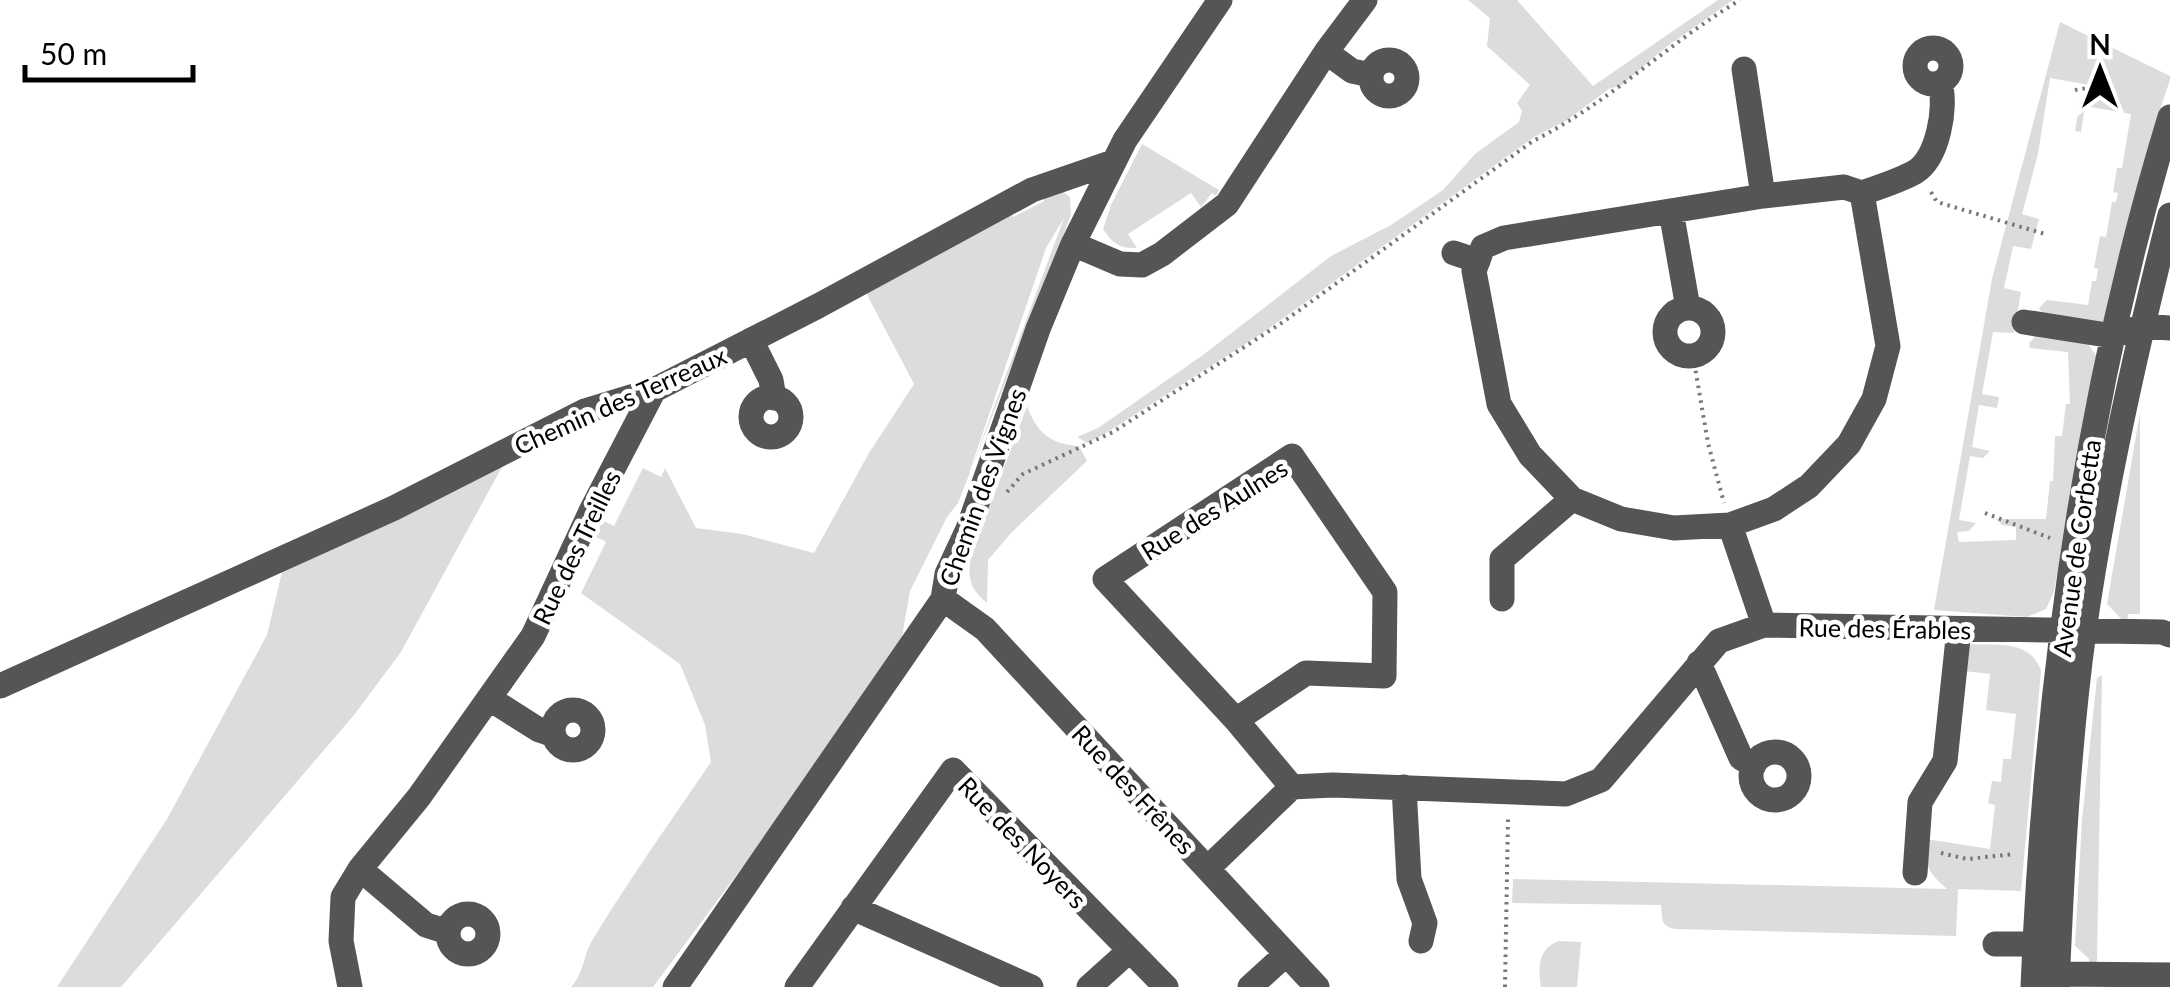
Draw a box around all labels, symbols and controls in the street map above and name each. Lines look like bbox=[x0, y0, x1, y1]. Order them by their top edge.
scale bar bbox=[25, 20, 192, 82]
north arrow bbox=[2050, 20, 2150, 120]
text: N bbox=[2089, 27, 2111, 61]
text: 50 m bbox=[40, 35, 107, 71]
street label: Chemin des Terreaux bbox=[509, 339, 731, 460]
street label: Chemin des Vignes bbox=[932, 384, 1032, 590]
street label: Avenue de Corbetta bbox=[2046, 437, 2106, 659]
street label: Rue des Aulnes bbox=[1135, 452, 1293, 566]
street label: Rue des Treilles bbox=[526, 465, 626, 629]
street label: Rue des Érables bbox=[1799, 611, 1971, 645]
street label: Rue des Frênes bbox=[1066, 718, 1202, 860]
street label: Rue des Noyers bbox=[953, 770, 1093, 914]

